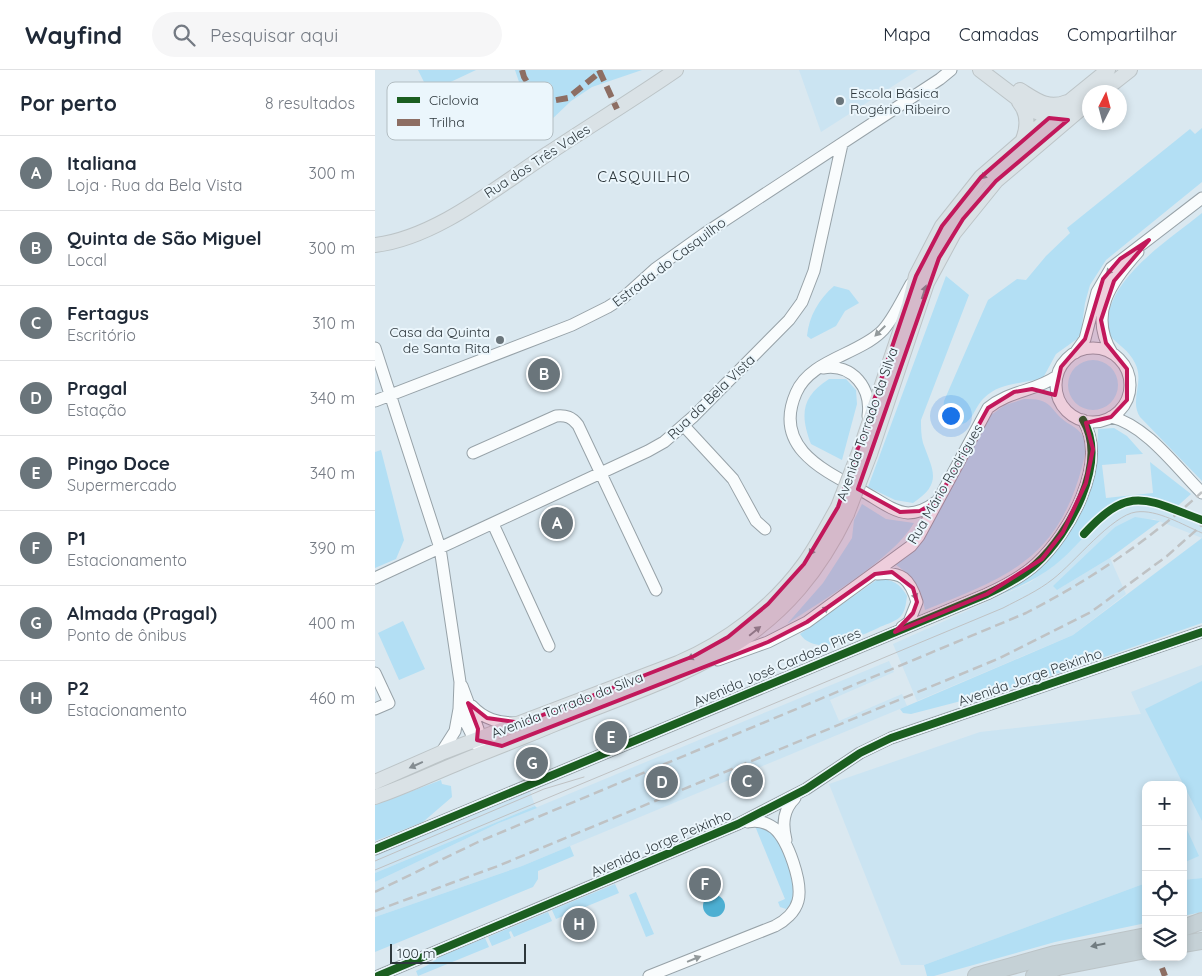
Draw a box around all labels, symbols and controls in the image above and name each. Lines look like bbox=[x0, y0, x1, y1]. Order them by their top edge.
search box bbox=[152, 12, 502, 57]
text: Wayfind bbox=[25, 20, 122, 50]
icon: search bbox=[170, 21, 198, 49]
text: Pesquisar aqui bbox=[210, 23, 338, 47]
text: Mapa bbox=[883, 23, 931, 46]
text: Camadas bbox=[959, 23, 1039, 46]
text: Compartilhar bbox=[1067, 23, 1177, 46]
legend bbox=[387, 82, 553, 140]
place label: Escola Básica Rogério Ribeiro bbox=[850, 84, 950, 118]
north arrow bbox=[1082, 85, 1127, 130]
text: Por perto bbox=[20, 90, 117, 116]
text: Ciclovia bbox=[429, 91, 479, 109]
text: 8 resultados bbox=[265, 93, 355, 113]
marker: Escola Básica Rogério Ribeiro bbox=[834, 95, 846, 107]
text: Trilha bbox=[429, 113, 465, 131]
street label: Rua dos Três Vales bbox=[481, 120, 593, 202]
text: Italiana bbox=[67, 151, 137, 175]
text: A bbox=[31, 163, 41, 183]
text: 300 m bbox=[309, 163, 355, 183]
district label: CASQUILHO bbox=[597, 167, 691, 186]
one-way arrow bbox=[980, 168, 992, 180]
text: Loja · Rua da Bela Vista bbox=[67, 175, 242, 195]
street label: Estrada do Casquilho bbox=[609, 213, 729, 311]
text: Quinta de São Miguel bbox=[67, 226, 262, 250]
text: B bbox=[31, 238, 41, 258]
text: 300 m bbox=[309, 238, 355, 258]
text: Local bbox=[67, 250, 107, 270]
one-way arrow bbox=[1105, 263, 1116, 276]
one-way arrow bbox=[920, 284, 928, 299]
text: Fertagus bbox=[67, 301, 149, 325]
text: C bbox=[31, 313, 41, 333]
text: 310 m bbox=[312, 313, 355, 333]
place label: Casa da Quinta de Santa Rita bbox=[389, 323, 490, 357]
text: Escritório bbox=[67, 325, 136, 345]
one-way arrow bbox=[874, 325, 886, 337]
marker: Casa da Quinta de Santa Rita bbox=[494, 334, 506, 346]
street label: Avenida Torrado da Silva bbox=[832, 345, 902, 503]
street label: Rua da Bela Vista bbox=[663, 351, 759, 443]
pin: B bbox=[528, 355, 560, 393]
text: Pragal bbox=[67, 376, 128, 400]
text: D bbox=[30, 388, 42, 408]
text: 340 m bbox=[310, 388, 355, 408]
text: Estação bbox=[67, 400, 126, 420]
your location bbox=[938, 403, 964, 429]
street label: Rua Mário Rodrigues bbox=[903, 421, 987, 547]
text: Pingo Doce bbox=[67, 451, 170, 475]
text: E bbox=[31, 463, 41, 483]
text: 340 m bbox=[310, 463, 355, 483]
text: Supermercado bbox=[67, 475, 177, 495]
pin: A bbox=[541, 504, 573, 542]
text: P1 bbox=[67, 526, 86, 550]
text: F bbox=[32, 538, 41, 558]
text: 390 m bbox=[309, 538, 355, 558]
one-way arrow bbox=[809, 542, 818, 555]
text: Estacionamento bbox=[67, 550, 187, 570]
one-way arrow bbox=[910, 586, 918, 600]
text: Almada (Pragal) bbox=[67, 601, 217, 625]
one-way arrow bbox=[816, 605, 829, 616]
text: G bbox=[30, 613, 42, 633]
text: 400 m bbox=[309, 613, 355, 633]
street label: Avenida José Cardoso Pires bbox=[691, 624, 863, 710]
text: Ponto de ônibus bbox=[67, 625, 186, 645]
one-way arrow bbox=[748, 625, 761, 636]
street label: Avenida Jorge Peixinho bbox=[956, 644, 1104, 710]
one-way arrow bbox=[687, 652, 701, 660]
street label: Avenida Torrado da Silva bbox=[488, 668, 646, 742]
text: P2 bbox=[67, 676, 89, 700]
text: H bbox=[30, 688, 42, 708]
text: 460 m bbox=[309, 688, 355, 708]
text: Estacionamento bbox=[67, 700, 187, 720]
pin: E bbox=[595, 718, 627, 756]
pin: G bbox=[516, 744, 548, 782]
one-way arrow bbox=[409, 761, 423, 769]
pin: C bbox=[731, 762, 763, 800]
pin: D bbox=[646, 763, 678, 801]
map controls bbox=[1142, 781, 1187, 961]
button: + bbox=[1142, 781, 1187, 826]
street label: Avenida Jorge Peixinho bbox=[588, 805, 734, 881]
button: − bbox=[1142, 826, 1187, 871]
pin: F bbox=[689, 865, 721, 903]
button: locate bbox=[1142, 871, 1187, 916]
pin: H bbox=[563, 905, 595, 943]
button: layers bbox=[1142, 916, 1187, 961]
scale bar bbox=[390, 941, 526, 964]
one-way arrow bbox=[1090, 941, 1105, 949]
text: 100 m bbox=[397, 944, 435, 962]
one-way arrow bbox=[687, 955, 701, 963]

